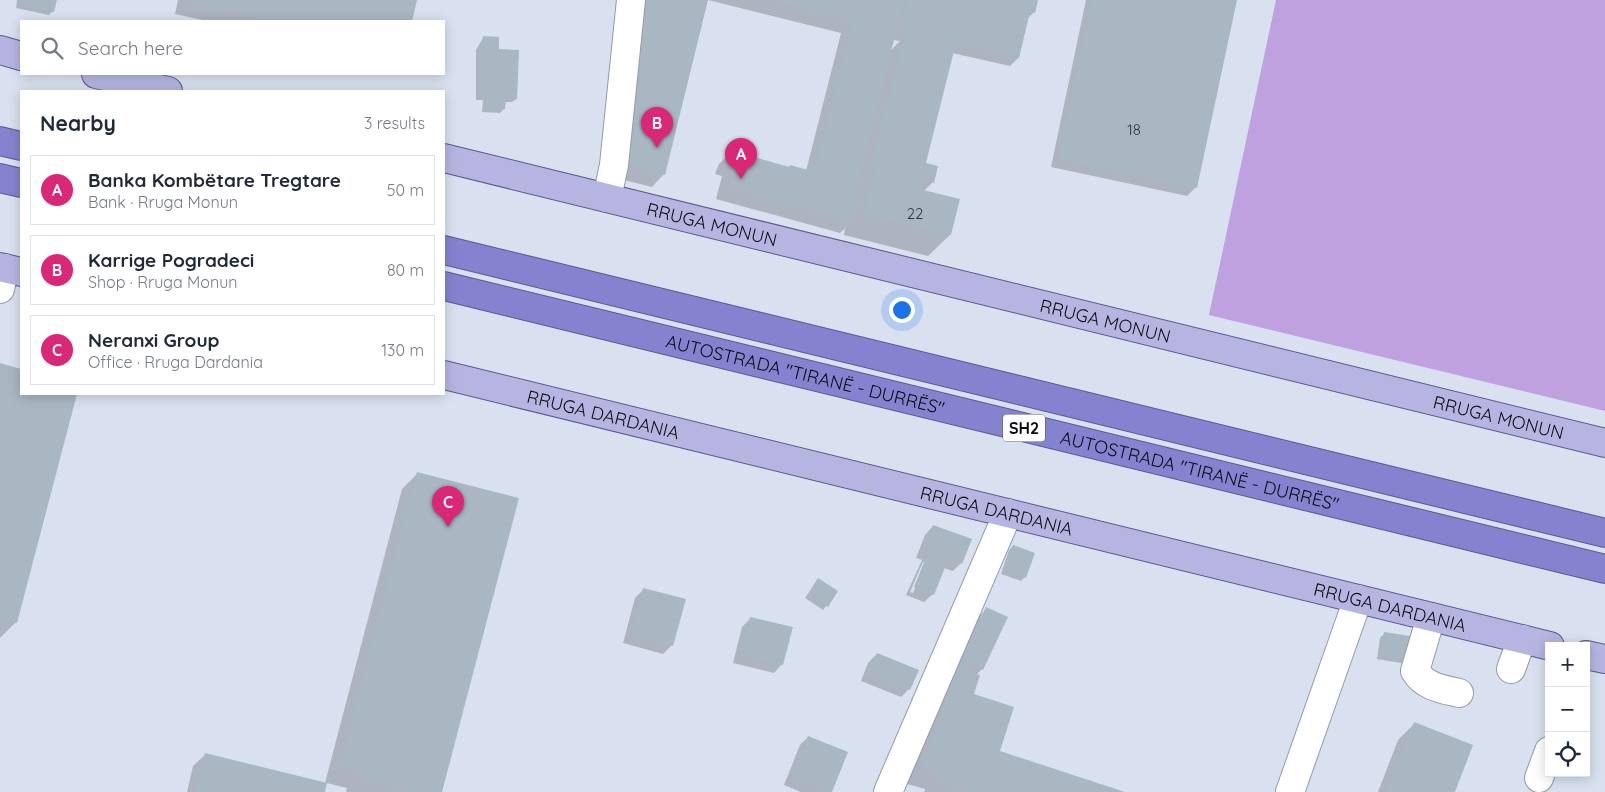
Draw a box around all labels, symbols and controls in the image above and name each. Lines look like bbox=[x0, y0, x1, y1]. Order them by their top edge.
search box bbox=[20, 20, 445, 75]
icon: search bbox=[38, 34, 66, 62]
text: Search here bbox=[78, 36, 183, 60]
pin: B bbox=[641, 107, 673, 148]
text: Nearby bbox=[40, 110, 116, 136]
text: 3 results bbox=[364, 113, 425, 133]
house number: 18 bbox=[1127, 120, 1141, 139]
pin: A bbox=[725, 138, 757, 179]
text: Banka Kombëtare Tregtare bbox=[88, 168, 341, 192]
text: A bbox=[52, 180, 62, 200]
text: 50 m bbox=[387, 180, 424, 200]
text: Bank · Rruga Monun bbox=[88, 192, 238, 212]
street label: RRUGA MONUN bbox=[644, 197, 780, 251]
house number: 22 bbox=[907, 204, 923, 223]
text: Karrige Pogradeci bbox=[88, 248, 254, 272]
text: B bbox=[52, 260, 62, 280]
text: 80 m bbox=[387, 260, 424, 280]
text: Shop · Rruga Monun bbox=[88, 272, 238, 292]
street label: RRUGA MONUN bbox=[1038, 293, 1173, 347]
your location bbox=[889, 297, 915, 323]
text: Neranxi Group bbox=[88, 328, 220, 352]
street label: AUTOSTRADA "TIRANË - DURRËS" bbox=[664, 329, 947, 419]
text: C bbox=[52, 340, 62, 360]
text: 130 m bbox=[381, 340, 424, 360]
text: Office · Rruga Dardania bbox=[88, 352, 263, 372]
street label: RRUGA DARDANIA bbox=[525, 384, 682, 444]
street label: RRUGA MONUN bbox=[1431, 390, 1566, 444]
road number: SH2 bbox=[1003, 414, 1045, 442]
street label: AUTOSTRADA "TIRANË - DURRËS" bbox=[1058, 425, 1342, 515]
street label: RRUGA DARDANIA bbox=[918, 481, 1076, 540]
pin: C bbox=[432, 486, 464, 527]
street label: RRUGA DARDANIA bbox=[1311, 577, 1469, 637]
map controls bbox=[1545, 642, 1590, 777]
button: + bbox=[1545, 642, 1590, 687]
button: − bbox=[1545, 687, 1590, 732]
button: locate bbox=[1545, 732, 1590, 777]

